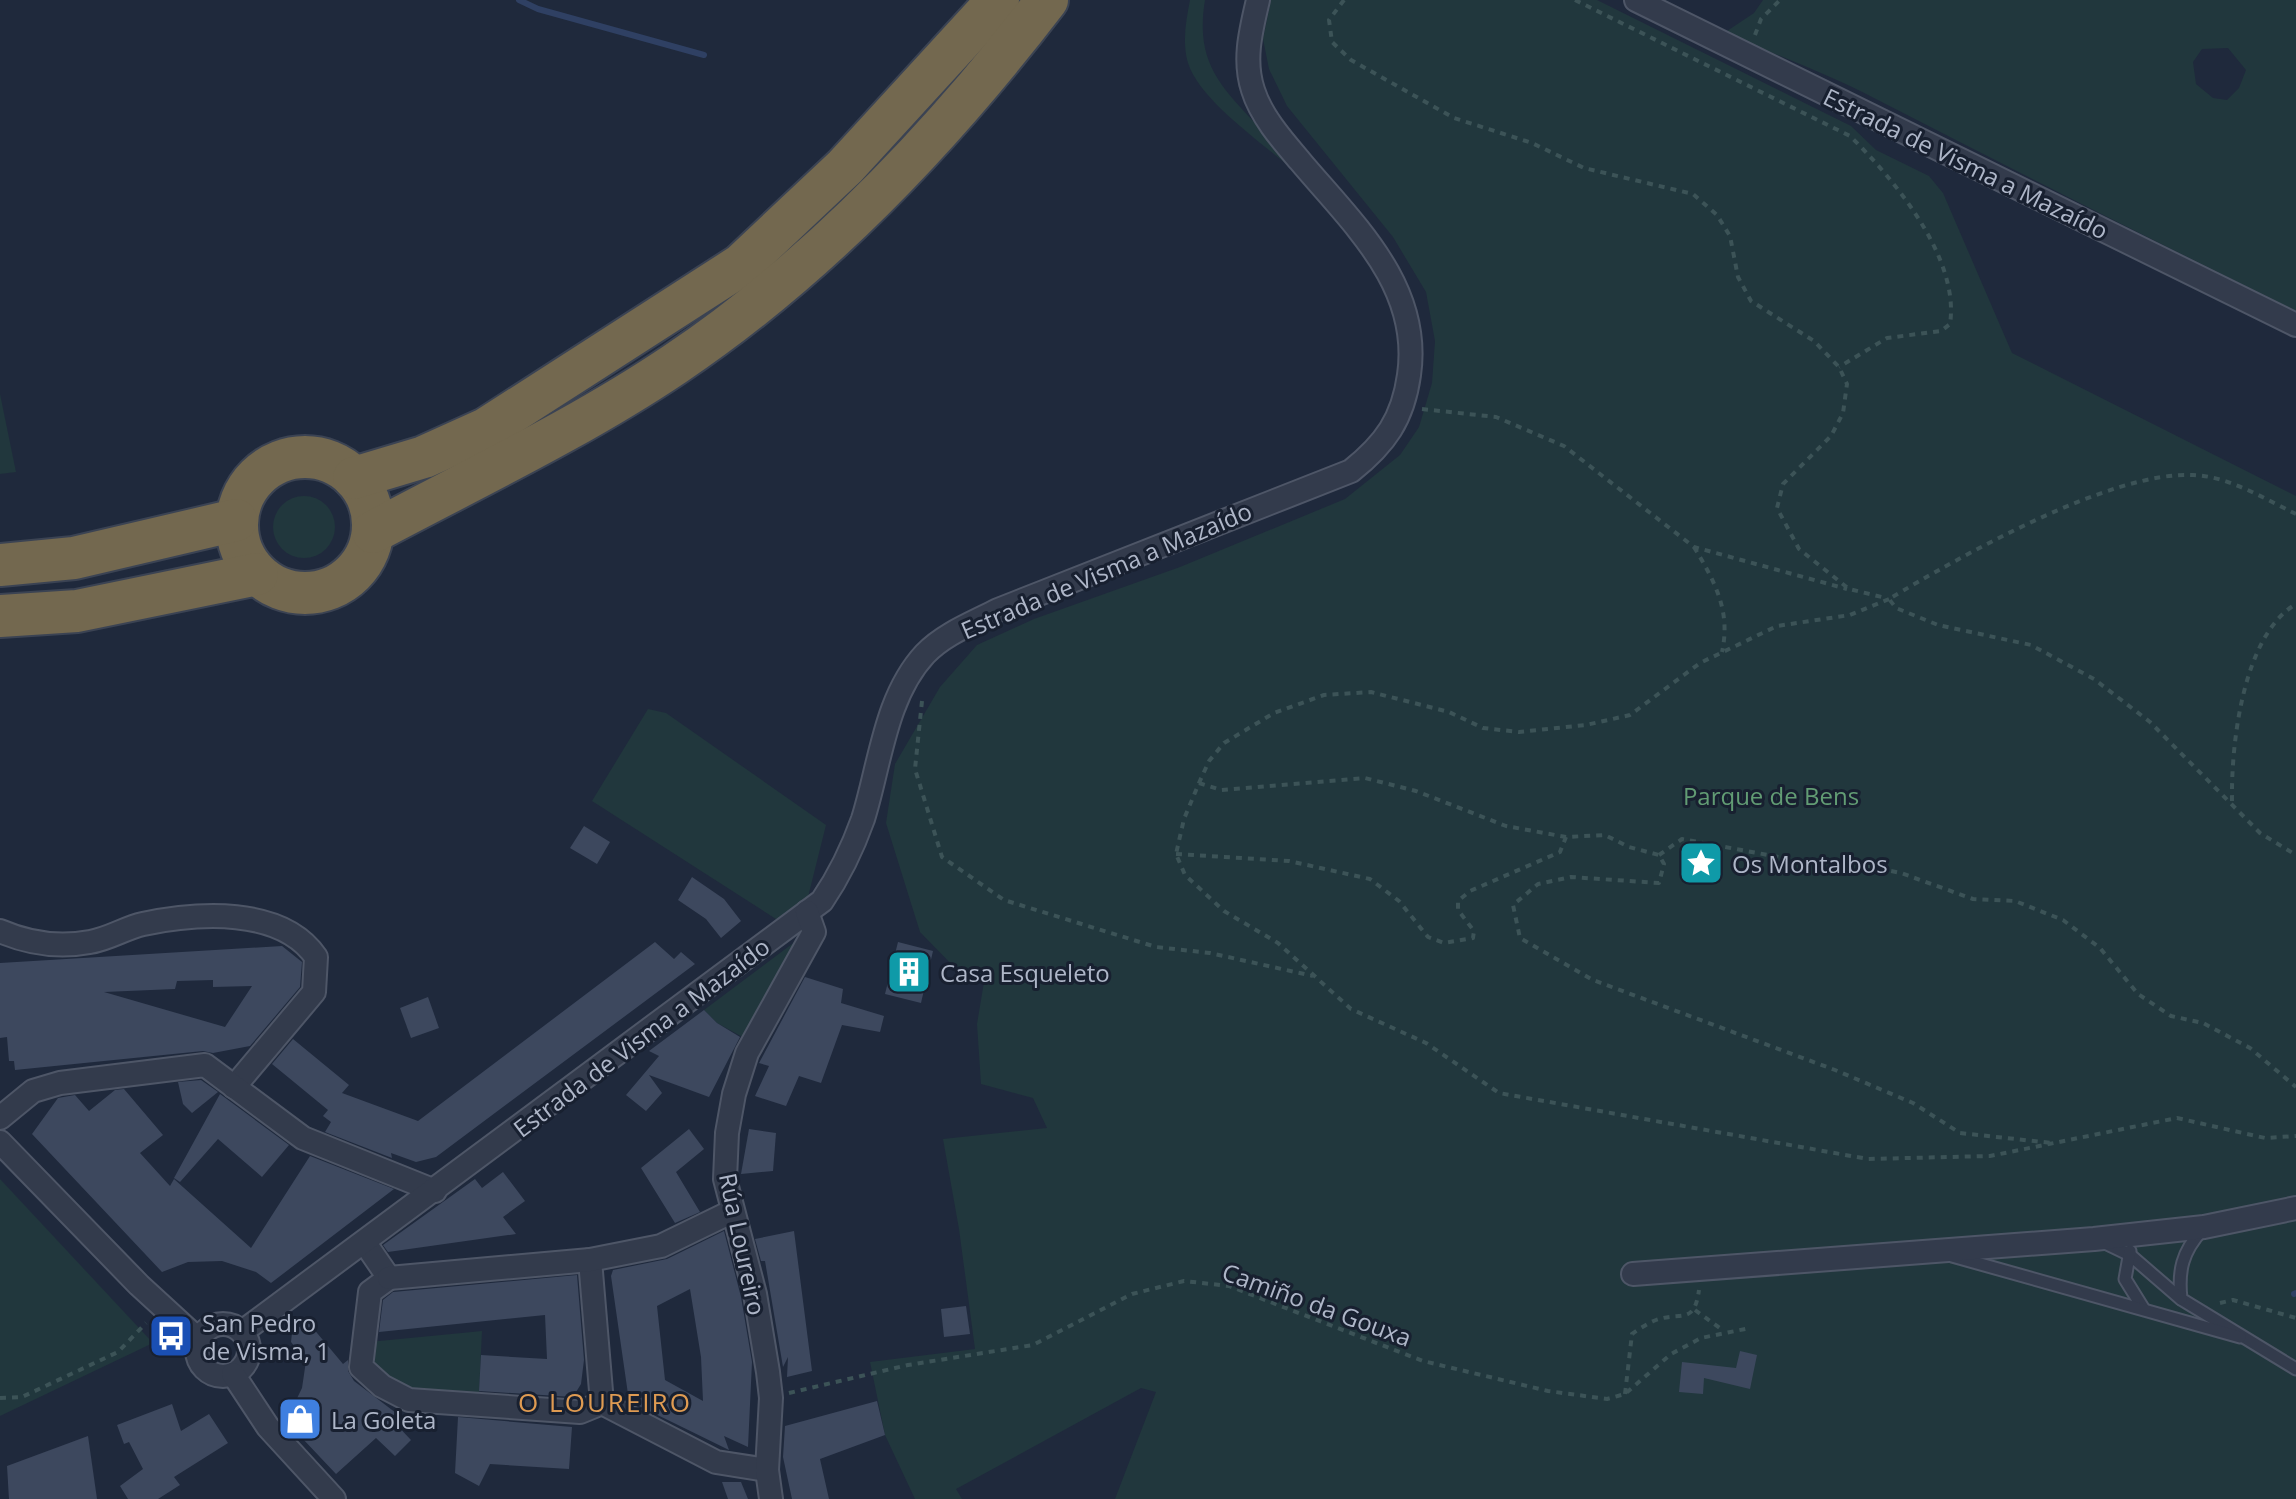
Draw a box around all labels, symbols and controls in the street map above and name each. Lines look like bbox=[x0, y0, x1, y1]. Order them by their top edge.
street label: Estrada de Visma a Mazaído bbox=[1818, 80, 2114, 246]
street label: Estrada de Visma a Mazaído bbox=[956, 494, 1256, 646]
park label: Parque de Bens bbox=[1683, 779, 1859, 812]
place icon: Os Montalbos bbox=[1677, 839, 1725, 887]
place label: Os Montalbos bbox=[1732, 847, 1888, 880]
street label: Estrada de Visma a Mazaído bbox=[506, 930, 776, 1144]
building icon: Casa Esqueleto bbox=[885, 948, 933, 996]
place label: Casa Esqueleto bbox=[940, 956, 1110, 989]
street label: Rúa Loureiro bbox=[712, 1170, 774, 1318]
street label: Camiño da Gouxa bbox=[1218, 1254, 1416, 1354]
place label: San Pedro de Visma, 1 bbox=[202, 1306, 330, 1367]
bus stop icon: San Pedro de Visma, 1 bbox=[147, 1312, 195, 1360]
district label: O LOUREIRO bbox=[518, 1384, 692, 1420]
shop icon: La Goleta bbox=[276, 1395, 324, 1443]
place label: La Goleta bbox=[331, 1403, 436, 1436]

